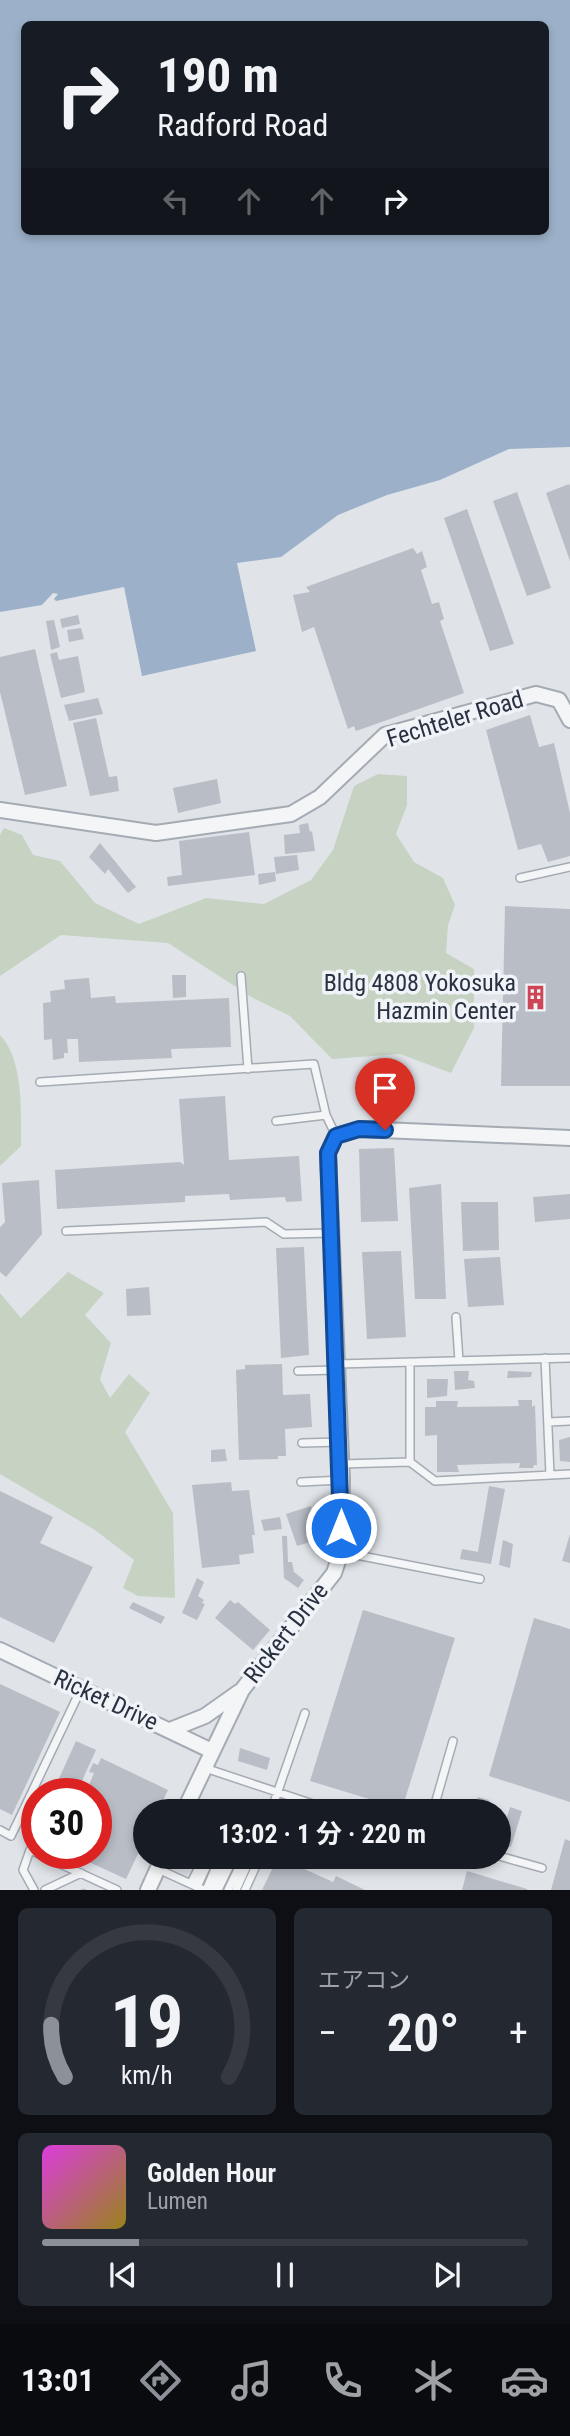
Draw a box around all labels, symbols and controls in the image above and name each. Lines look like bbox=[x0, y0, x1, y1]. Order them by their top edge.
text: 190 m bbox=[157, 47, 279, 104]
icon: right bbox=[42, 49, 133, 140]
text: Radford Road bbox=[157, 106, 328, 144]
icon: left bbox=[157, 182, 195, 220]
icon: ahead bbox=[230, 182, 268, 220]
icon: ahead bbox=[303, 182, 341, 220]
icon: right bbox=[376, 182, 414, 220]
street label: Fechteler Road bbox=[383, 685, 527, 753]
place label: Bldg 4808 Yokosuka Hazmin Center bbox=[324, 969, 516, 1025]
building icon: Bldg 4808 Yokosuka Hazmin Center bbox=[522, 983, 550, 1011]
pin bbox=[355, 1058, 415, 1130]
icon: arrive bbox=[366, 1069, 404, 1107]
position arrow bbox=[304, 1491, 378, 1565]
street label: Rickert Drive bbox=[238, 1577, 334, 1689]
street label: Ricket Drive bbox=[49, 1664, 163, 1736]
speed limit sign: 30 bbox=[21, 1778, 112, 1869]
text: 13:02 · 1 分 · 220 m bbox=[218, 1819, 426, 1849]
text: エアコン bbox=[318, 1967, 410, 1994]
text: 19 bbox=[110, 1980, 184, 2066]
text: 20° bbox=[387, 2003, 459, 2064]
text: − bbox=[318, 2011, 337, 2055]
text: + bbox=[509, 2011, 528, 2055]
text: km/h bbox=[121, 2061, 173, 2090]
text: Golden Hour bbox=[147, 2158, 276, 2188]
text: Lumen bbox=[147, 2188, 208, 2215]
icon: previous bbox=[104, 2256, 142, 2294]
icon: pause bbox=[266, 2256, 304, 2294]
icon: next bbox=[428, 2256, 466, 2294]
icon: directions bbox=[136, 2356, 185, 2405]
icon: music bbox=[227, 2356, 276, 2405]
icon: phone bbox=[318, 2356, 367, 2405]
icon: climate bbox=[409, 2356, 458, 2405]
icon: car bbox=[500, 2356, 549, 2405]
text: 13:01 bbox=[21, 2361, 94, 2399]

